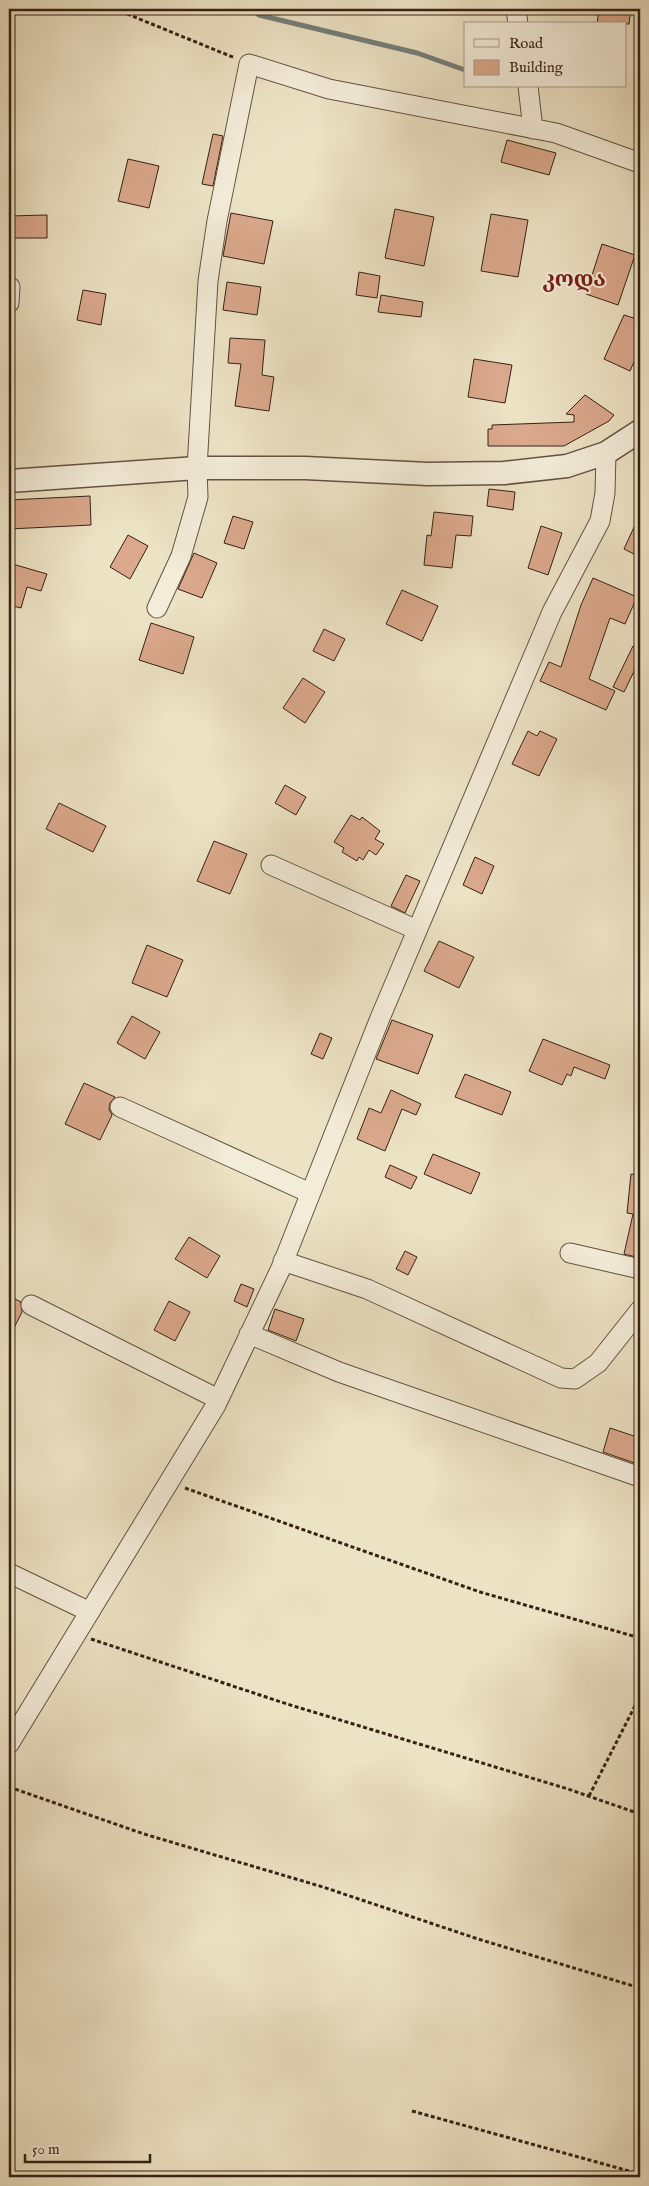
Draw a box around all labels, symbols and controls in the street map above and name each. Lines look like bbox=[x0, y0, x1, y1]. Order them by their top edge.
legend bbox=[464, 22, 626, 88]
text: Road bbox=[509, 34, 544, 53]
text: Building bbox=[509, 58, 564, 77]
district label: კოდა bbox=[542, 266, 606, 294]
scale bar bbox=[25, 2131, 150, 2163]
text: 50 m bbox=[32, 2140, 60, 2159]

